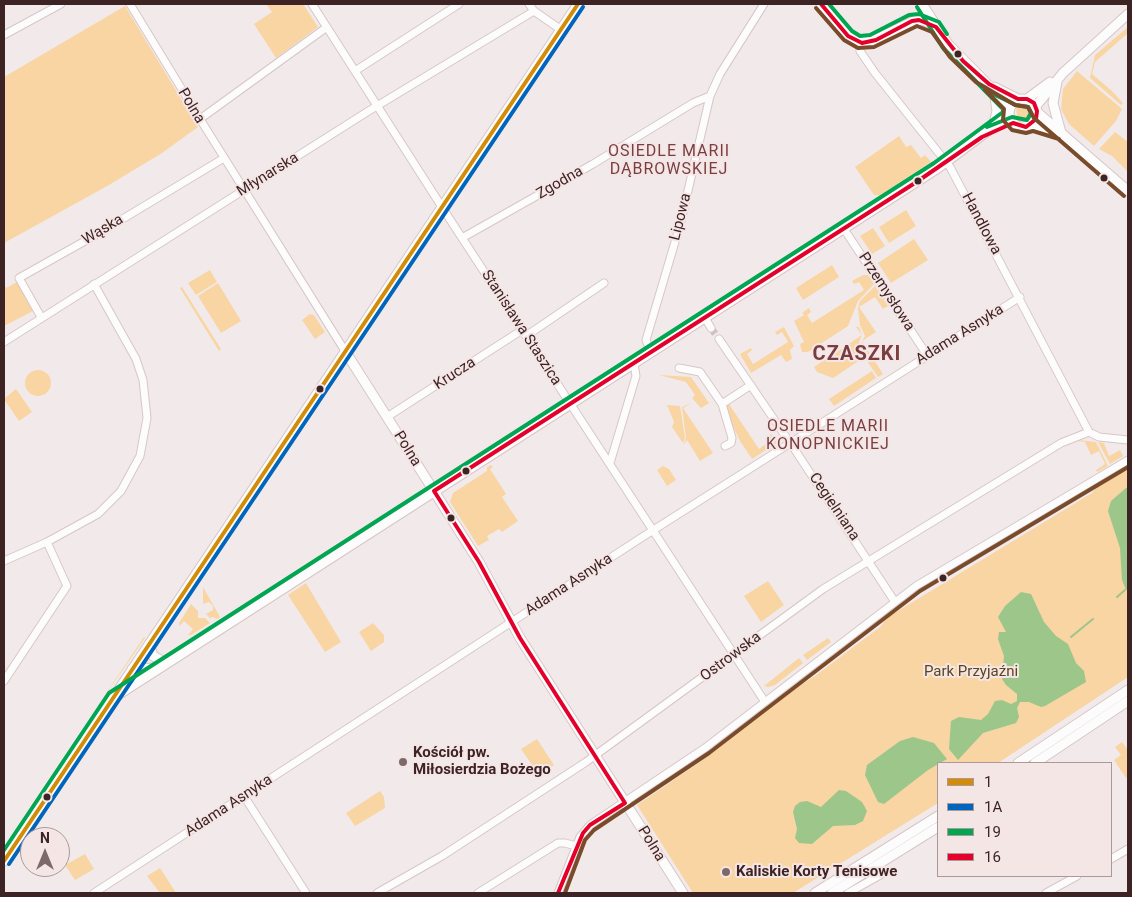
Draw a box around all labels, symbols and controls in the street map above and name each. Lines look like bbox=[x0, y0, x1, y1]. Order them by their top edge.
unlabelled marker bbox=[953, 49, 963, 59]
street label: Polna bbox=[173, 85, 209, 127]
district label: OSIEDLE MARII DĄBROWSKIEJ bbox=[606, 142, 732, 180]
street label: Młynarska bbox=[234, 149, 302, 201]
street label: Zgodna bbox=[534, 163, 586, 203]
unlabelled marker bbox=[1099, 173, 1109, 183]
unlabelled marker bbox=[913, 176, 923, 186]
street label: Handlowa bbox=[957, 190, 1005, 258]
street label: Lipowa bbox=[666, 191, 696, 243]
street label: Wąska bbox=[79, 211, 127, 249]
street label: Przemysłowa bbox=[854, 249, 918, 335]
street label: Stanisława Staszica bbox=[477, 267, 565, 389]
street label: Adama Asnyka bbox=[913, 301, 1007, 369]
district label: CZASZKI bbox=[812, 343, 902, 367]
street label: Krucza bbox=[431, 354, 479, 394]
unlabelled marker bbox=[315, 384, 325, 394]
district label: OSIEDLE MARII KONOPNICKIEJ bbox=[765, 417, 891, 455]
street label: Polna bbox=[389, 428, 425, 470]
unlabelled marker bbox=[461, 466, 471, 476]
street label: Cegielniana bbox=[805, 470, 863, 544]
unlabelled marker bbox=[446, 513, 456, 523]
street label: Adama Asnyka bbox=[522, 550, 616, 620]
unlabelled marker bbox=[938, 573, 948, 583]
street label: Ostrowska bbox=[697, 628, 765, 686]
park label: Park Przyjaźni bbox=[924, 663, 1018, 681]
place label: Kościół pw. Miłosierdzia Bożego bbox=[413, 744, 551, 779]
marker: Kościół pw. Miłosierdzia Bożego bbox=[397, 756, 409, 768]
legend bbox=[937, 762, 1112, 877]
street label: Adama Asnyka bbox=[182, 771, 276, 841]
text: 1 bbox=[984, 773, 992, 791]
unlabelled marker bbox=[42, 792, 52, 802]
text: 1A bbox=[984, 798, 1002, 816]
street label: Polna bbox=[633, 823, 669, 865]
text: 19 bbox=[984, 823, 1001, 841]
north arrow bbox=[20, 827, 70, 877]
text: N bbox=[40, 830, 50, 846]
text: 16 bbox=[984, 848, 1001, 866]
place label: Kaliskie Korty Tenisowe bbox=[736, 863, 897, 881]
marker: Kaliskie Korty Tenisowe bbox=[720, 866, 732, 878]

